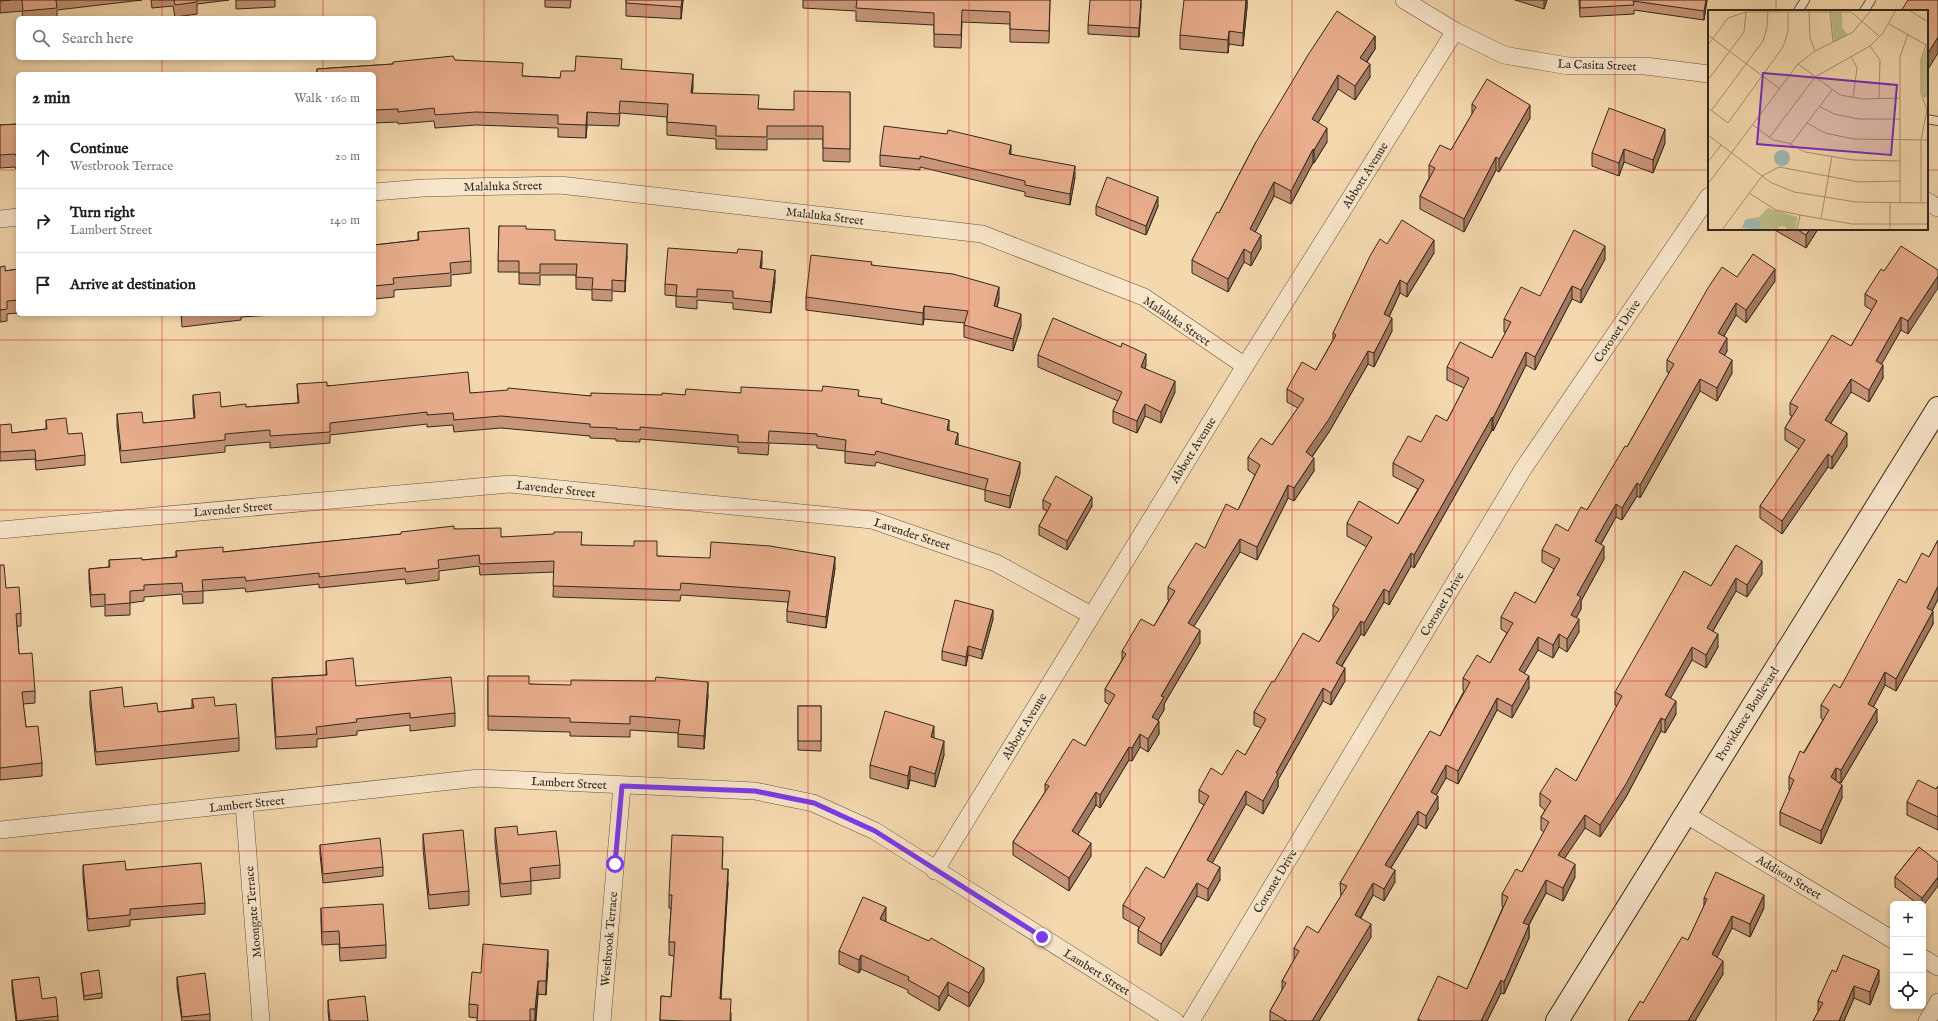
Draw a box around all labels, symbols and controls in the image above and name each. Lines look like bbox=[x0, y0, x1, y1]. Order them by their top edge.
inset map bbox=[1708, 10, 1928, 230]
search box bbox=[16, 16, 376, 60]
icon: search bbox=[30, 27, 52, 49]
text: Search here bbox=[62, 29, 133, 48]
street label: La Casita Street bbox=[1557, 57, 1637, 74]
text: 2 min bbox=[32, 88, 70, 109]
text: Walk · 160 m bbox=[294, 90, 360, 107]
text: Continue bbox=[70, 139, 128, 158]
street label: Abbott Avenue bbox=[1339, 139, 1392, 212]
icon: ahead bbox=[32, 146, 54, 168]
text: 20 m bbox=[335, 148, 360, 165]
text: Westbrook Terrace bbox=[70, 158, 173, 175]
street label: Malaluka Street bbox=[464, 178, 542, 195]
text: Turn right bbox=[70, 203, 135, 222]
street label: Malaluka Street bbox=[785, 204, 865, 229]
icon: right bbox=[32, 210, 54, 232]
text: 140 m bbox=[330, 212, 360, 229]
text: Lambert Street bbox=[70, 222, 152, 239]
icon: arrive bbox=[32, 274, 54, 296]
text: Arrive at destination bbox=[70, 275, 196, 294]
street label: Malaluka Street bbox=[1140, 293, 1213, 350]
street label: Coronet Drive bbox=[1591, 297, 1644, 366]
street label: Abbott Avenue bbox=[1167, 414, 1220, 487]
street label: Lavender Street bbox=[516, 478, 596, 501]
street label: Lavender Street bbox=[193, 499, 273, 520]
street label: Lavender Street bbox=[872, 515, 952, 554]
street label: Coronet Drive bbox=[1417, 569, 1468, 639]
street label: Providence Boulevard bbox=[1712, 664, 1783, 764]
street label: Abbott Avenue bbox=[998, 690, 1050, 763]
street label: Lambert Street bbox=[531, 774, 607, 793]
street label: Lambert Street bbox=[209, 793, 286, 816]
street label: Coronet Drive bbox=[1250, 846, 1301, 916]
street label: Addison Street bbox=[1752, 852, 1824, 903]
route start bbox=[606, 855, 624, 873]
street label: Moongate Terrace bbox=[242, 865, 265, 959]
street label: Westbrook Terrace bbox=[598, 890, 621, 987]
map controls bbox=[1890, 901, 1926, 1009]
button: + bbox=[1890, 901, 1926, 937]
route end bbox=[1033, 928, 1051, 946]
button: − bbox=[1890, 937, 1926, 973]
street label: Lambert Street bbox=[1061, 946, 1133, 999]
button: locate bbox=[1890, 973, 1926, 1009]

